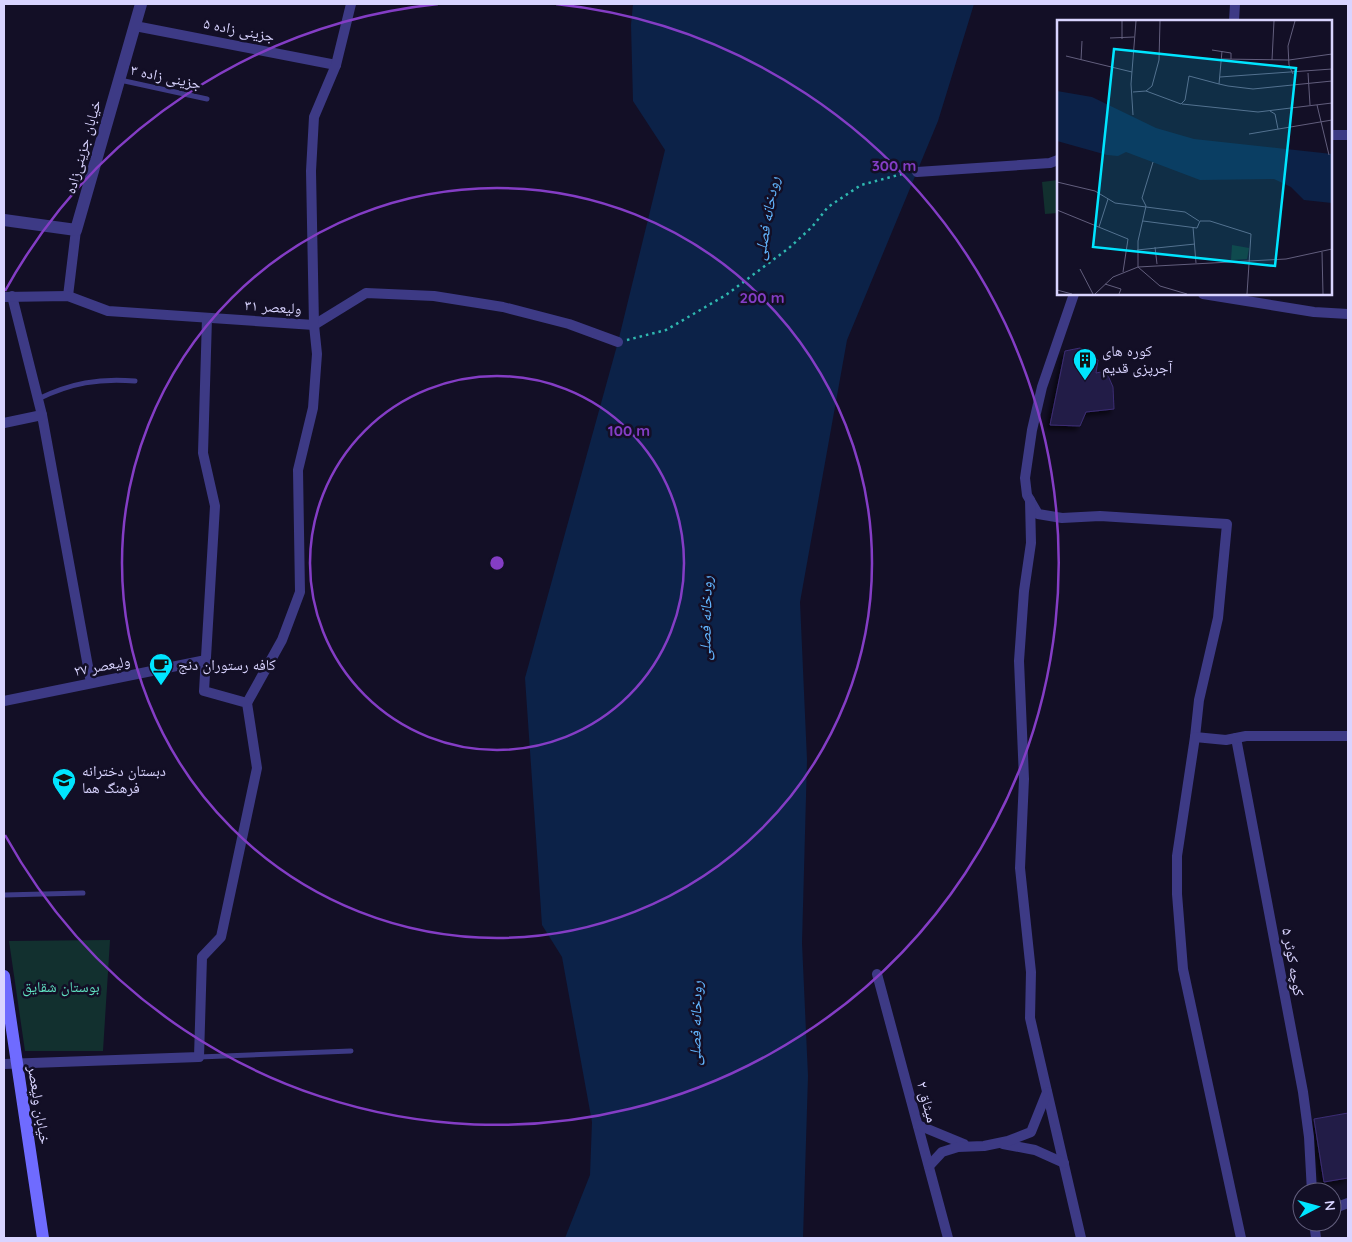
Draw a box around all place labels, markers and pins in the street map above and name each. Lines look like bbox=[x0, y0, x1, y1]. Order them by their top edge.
place label: کوره های آجرپزی قدیم bbox=[1102, 341, 1173, 378]
building icon: کوره های آجرپزی قدیم bbox=[1072, 347, 1098, 381]
centre of rings bbox=[488, 554, 506, 572]
cafe icon: کافه رستوران دنج bbox=[148, 652, 174, 686]
place label: کافه رستوران دنج bbox=[178, 655, 276, 675]
place label: دبستان دخترانه فرهنگ هما bbox=[82, 761, 166, 797]
school or university icon: دبستان دخترانه فرهنگ هما bbox=[51, 767, 77, 801]

